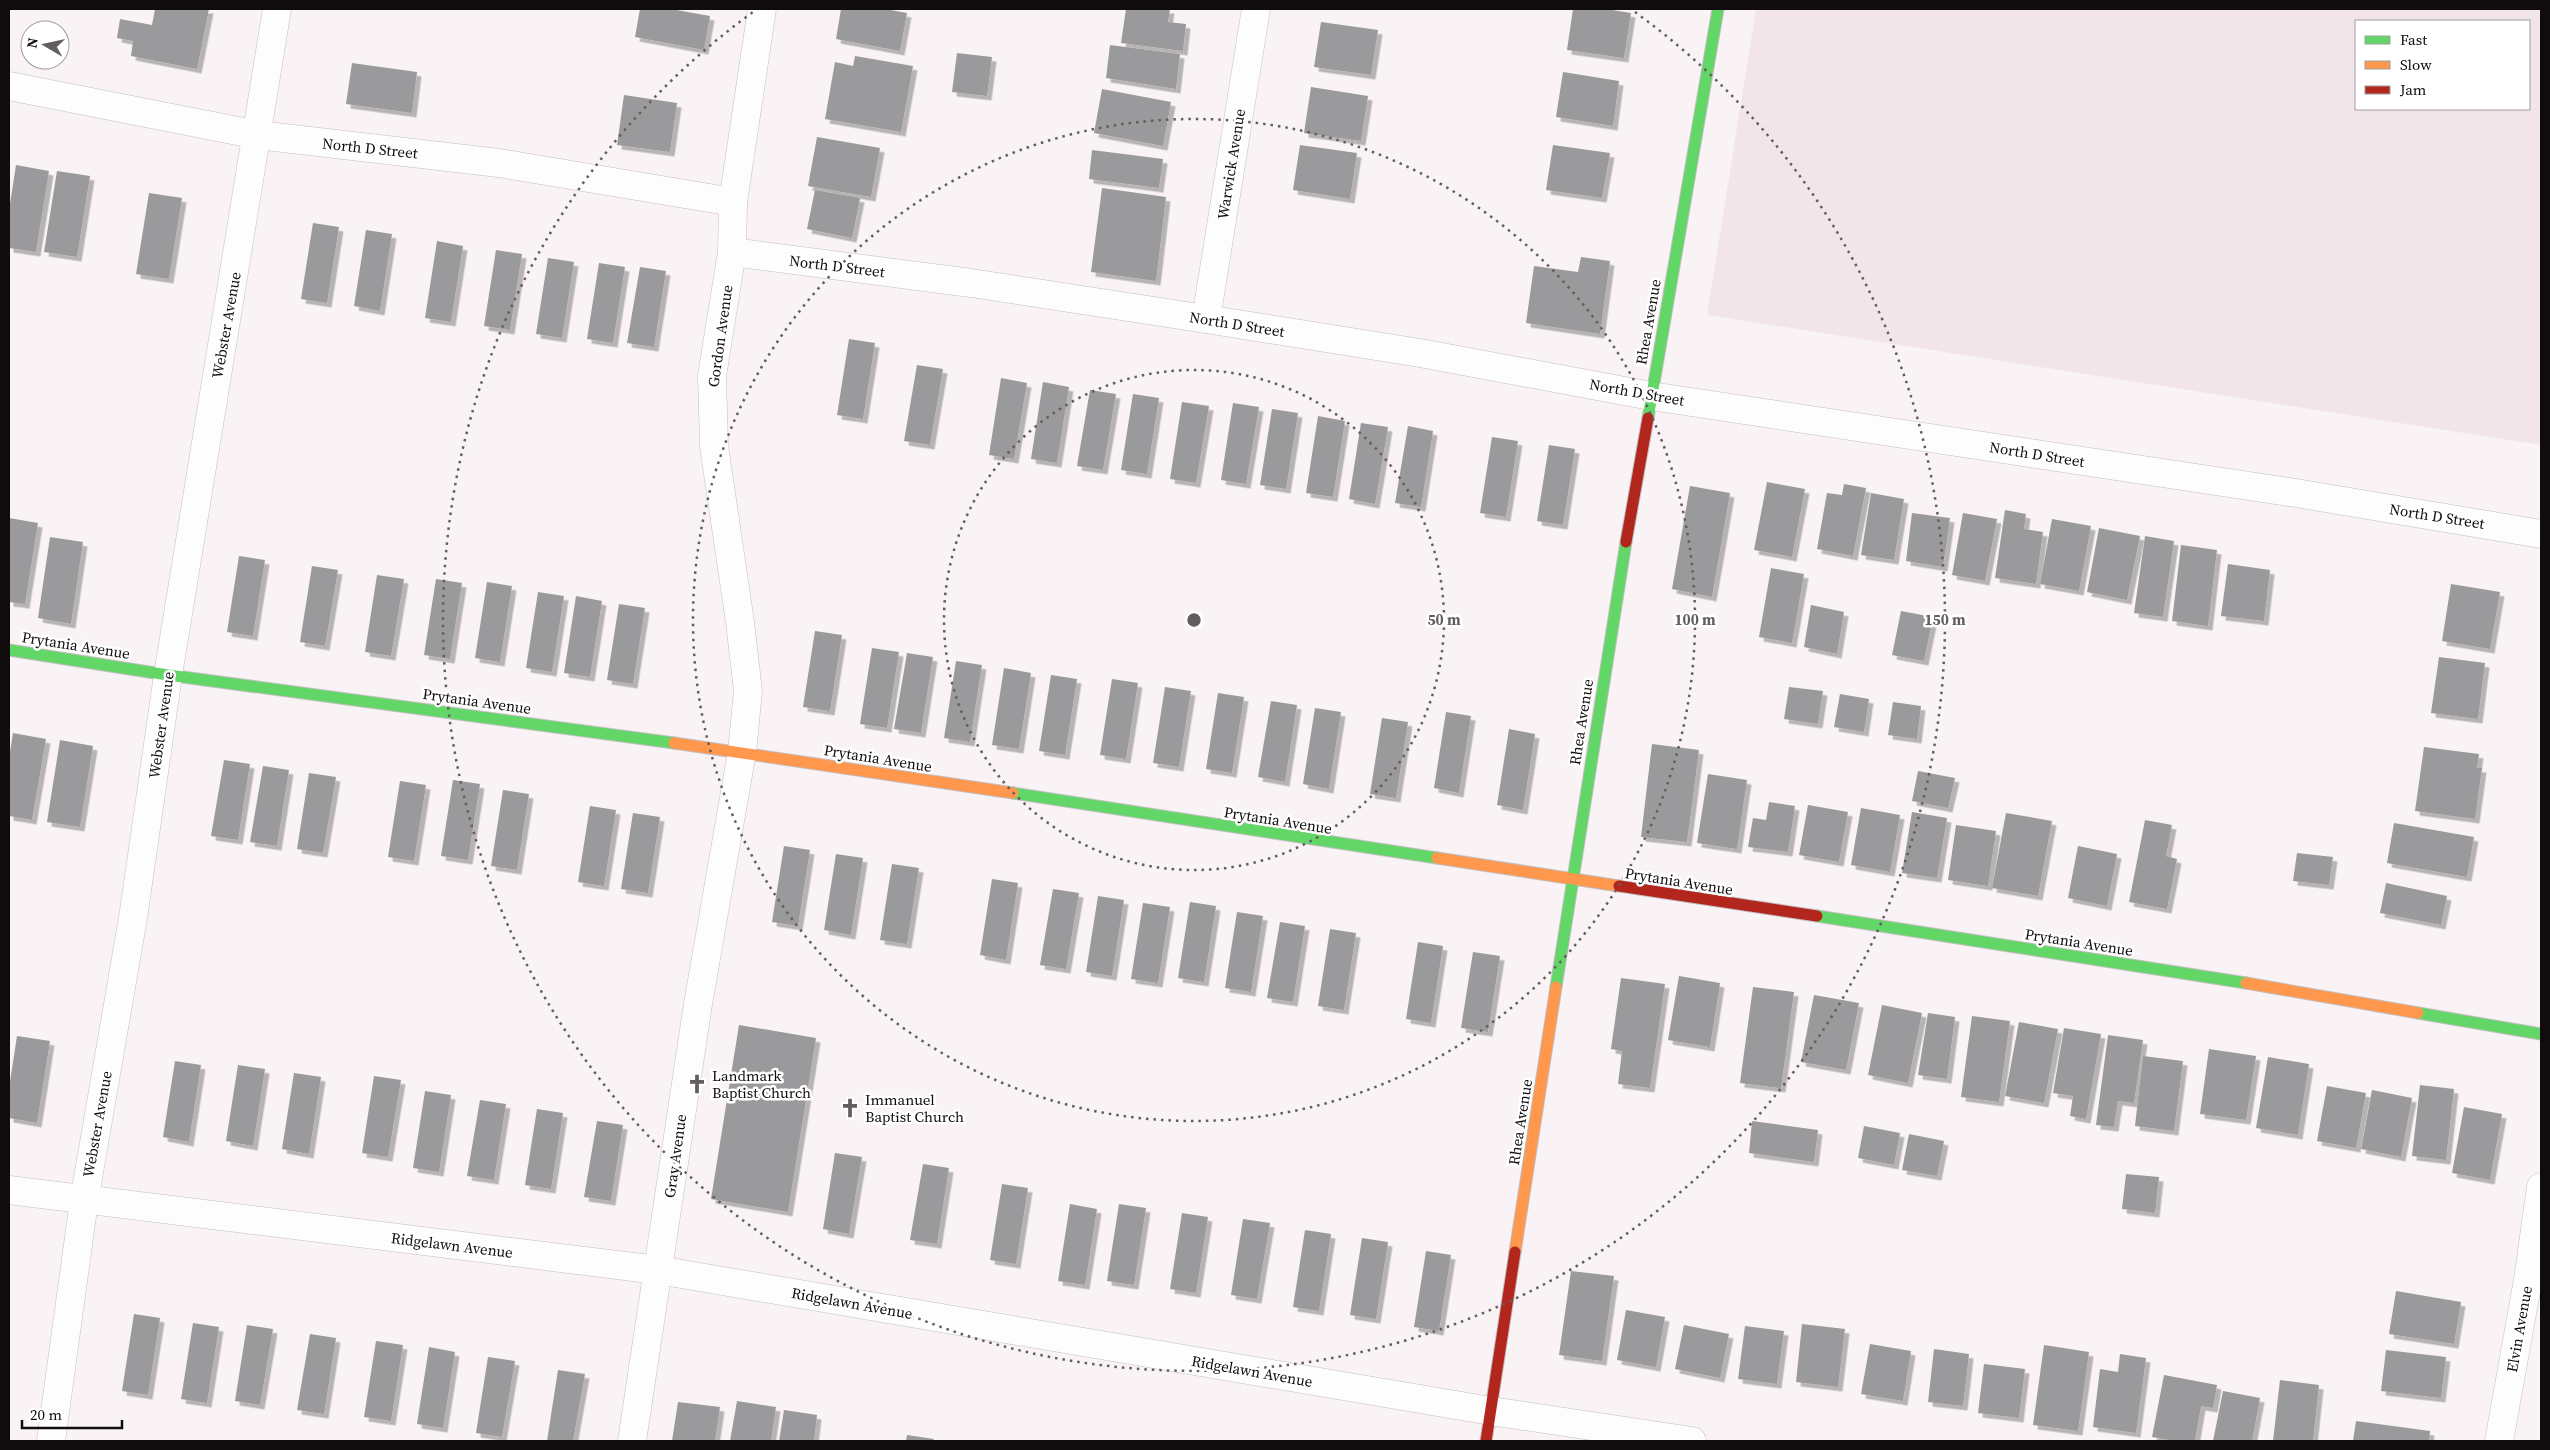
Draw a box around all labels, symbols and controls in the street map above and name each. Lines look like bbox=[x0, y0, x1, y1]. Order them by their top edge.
north arrow bbox=[20, 20, 70, 70]
legend bbox=[2355, 20, 2530, 110]
text: Fast bbox=[2400, 29, 2427, 50]
text: N bbox=[21, 36, 43, 50]
text: Slow bbox=[2400, 54, 2432, 75]
text: Jam bbox=[2399, 79, 2427, 100]
street label: Warwick Avenue bbox=[1212, 107, 1250, 221]
street label: North D Street bbox=[321, 133, 419, 163]
street label: North D Street bbox=[788, 250, 886, 282]
street label: Webster Avenue bbox=[206, 270, 246, 380]
street label: Rhea Avenue bbox=[1630, 277, 1666, 366]
street label: Gordon Avenue bbox=[702, 283, 738, 389]
street label: North D Street bbox=[1188, 306, 1286, 342]
street label: North D Street bbox=[1588, 373, 1686, 411]
street label: North D Street bbox=[1988, 436, 2086, 472]
street label: North D Street bbox=[2388, 498, 2486, 534]
text: 50 m bbox=[1427, 609, 1461, 630]
text: 100 m bbox=[1674, 609, 1716, 630]
text: 150 m bbox=[1924, 609, 1966, 630]
centre of rings bbox=[1185, 611, 1203, 629]
street label: Prytania Avenue bbox=[20, 626, 132, 664]
street label: Webster Avenue bbox=[143, 670, 179, 780]
street label: Rhea Avenue bbox=[1564, 677, 1598, 766]
street label: Prytania Avenue bbox=[421, 683, 533, 719]
street label: Prytania Avenue bbox=[822, 739, 934, 777]
street label: Prytania Avenue bbox=[1222, 801, 1334, 839]
street label: Prytania Avenue bbox=[1623, 862, 1735, 900]
street label: Prytania Avenue bbox=[2023, 923, 2135, 961]
place label: Landmark Baptist Church bbox=[712, 1065, 811, 1103]
street label: Webster Avenue bbox=[77, 1069, 117, 1179]
church icon: Landmark Baptist Church bbox=[686, 1073, 708, 1095]
street label: Rhea Avenue bbox=[1503, 1077, 1537, 1166]
place label: Immanuel Baptist Church bbox=[865, 1089, 964, 1127]
church icon: Immanuel Baptist Church bbox=[839, 1097, 861, 1119]
street label: Gray Avenue bbox=[659, 1112, 691, 1199]
street label: Ridgelawn Avenue bbox=[390, 1227, 514, 1263]
street label: Ridgelawn Avenue bbox=[790, 1282, 915, 1324]
street label: Elvin Avenue bbox=[2501, 1284, 2537, 1374]
street label: Ridgelawn Avenue bbox=[1190, 1350, 1315, 1392]
scale bar bbox=[22, 1398, 122, 1430]
text: 20 m bbox=[30, 1404, 62, 1425]

